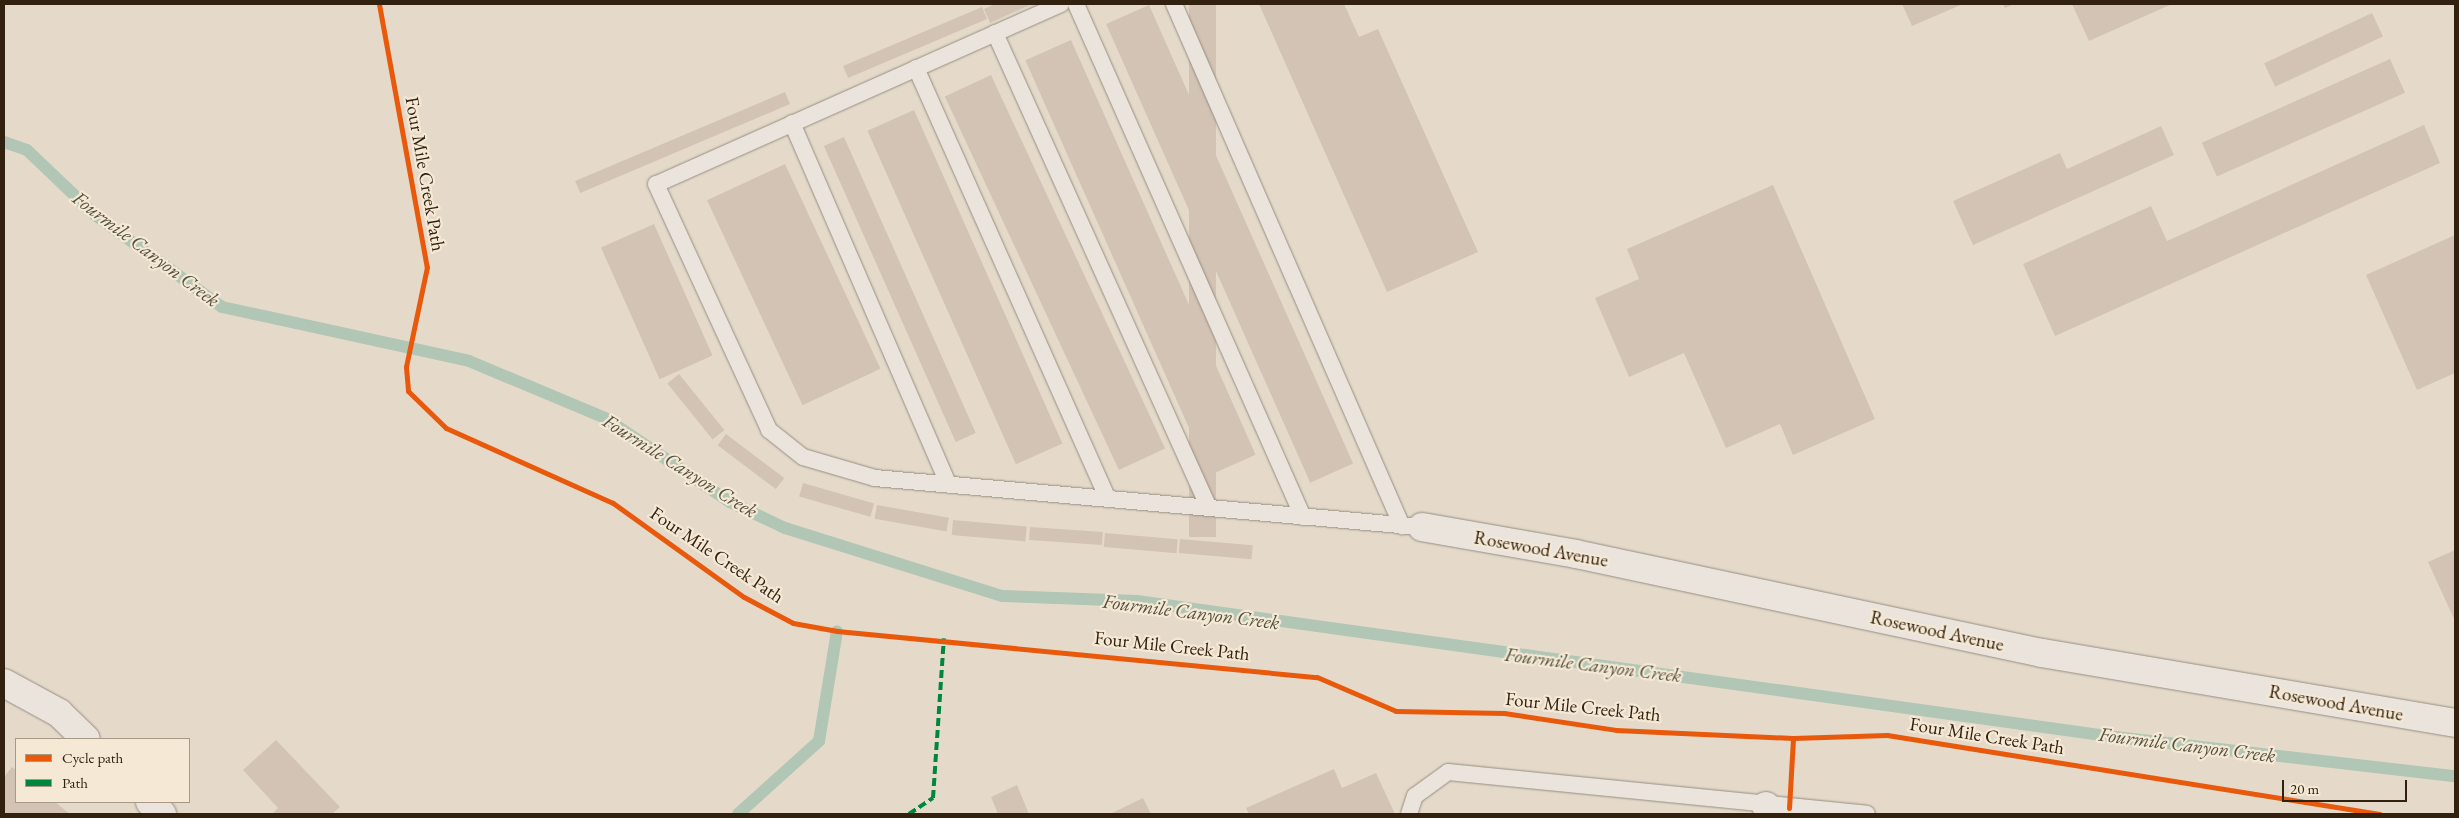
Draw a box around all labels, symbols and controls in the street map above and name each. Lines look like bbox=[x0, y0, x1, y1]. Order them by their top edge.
street label: Four Mile Creek Path bbox=[400, 95, 450, 253]
water label: Fourmile Canyon Creek bbox=[68, 186, 224, 312]
water label: Fourmile Canyon Creek bbox=[598, 409, 762, 523]
street label: Four Mile Creek Path bbox=[646, 502, 788, 608]
street label: Rosewood Avenue bbox=[1472, 526, 1610, 572]
water label: Fourmile Canyon Creek bbox=[1101, 589, 1281, 635]
street label: Rosewood Avenue bbox=[1868, 606, 2006, 656]
street label: Four Mile Creek Path bbox=[1093, 626, 1251, 666]
water label: Fourmile Canyon Creek bbox=[1503, 642, 1683, 688]
street label: Rosewood Avenue bbox=[2267, 680, 2405, 726]
street label: Four Mile Creek Path bbox=[1504, 687, 1662, 727]
street label: Four Mile Creek Path bbox=[1908, 713, 2066, 759]
water label: Fourmile Canyon Creek bbox=[2097, 722, 2277, 768]
legend bbox=[15, 738, 190, 803]
text: Cycle path bbox=[62, 748, 123, 767]
scale bar bbox=[2284, 770, 2409, 802]
text: Path bbox=[62, 773, 88, 792]
text: 20 m bbox=[2290, 779, 2319, 798]

